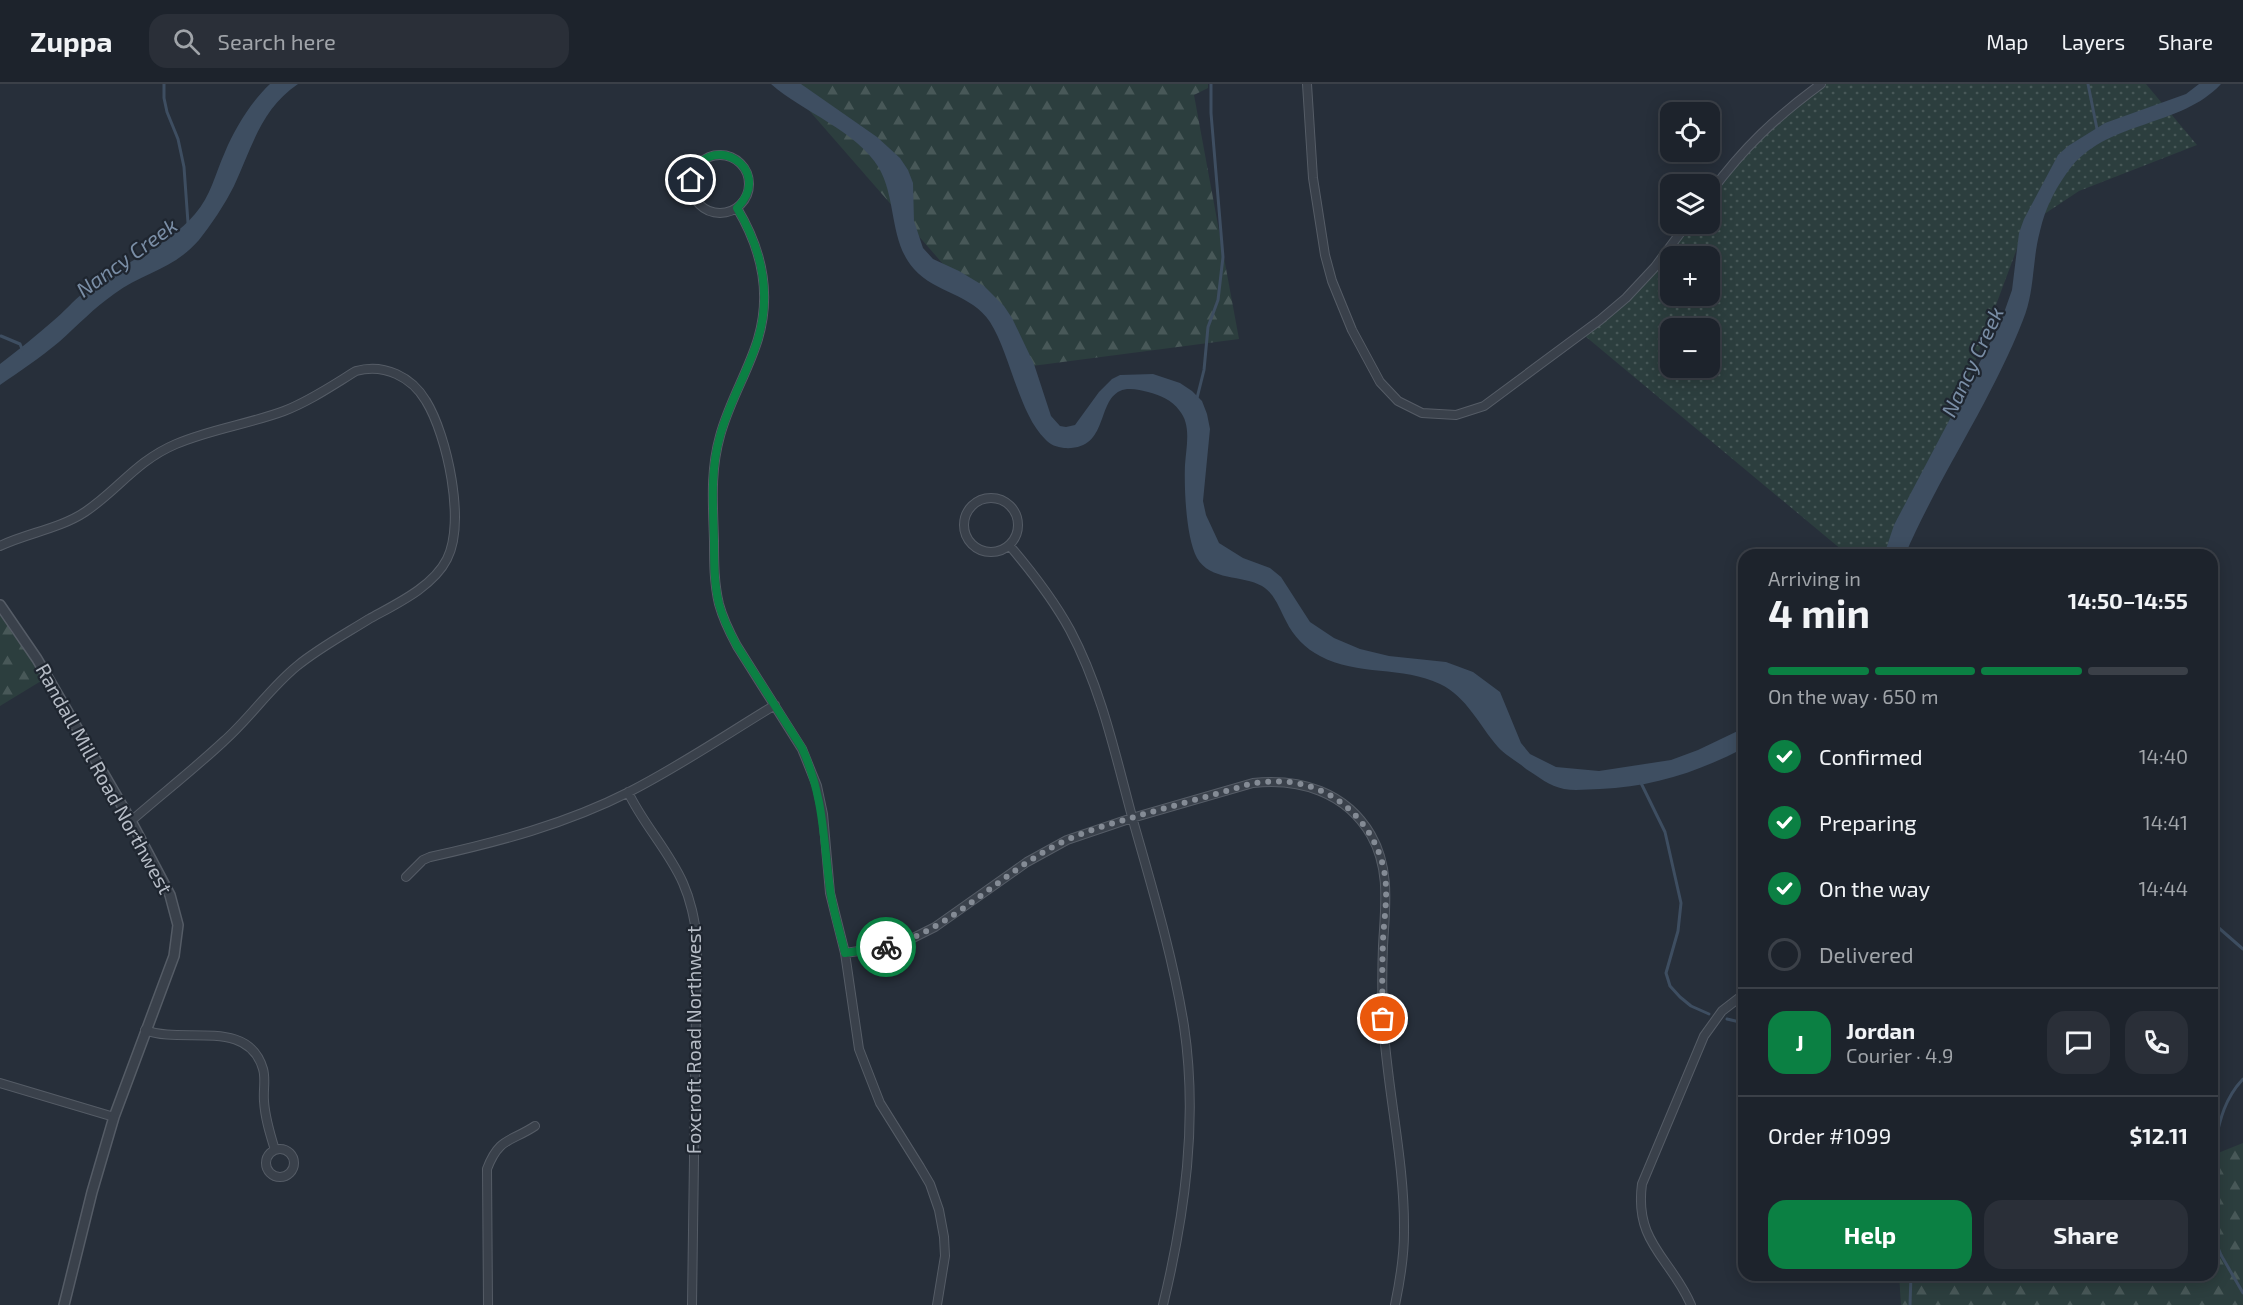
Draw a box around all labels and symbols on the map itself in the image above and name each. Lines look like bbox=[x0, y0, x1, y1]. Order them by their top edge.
pin bbox=[665, 154, 716, 205]
water label: Nancy Creek bbox=[71, 212, 182, 303]
water label: Nancy Creek bbox=[1935, 302, 2009, 421]
street label: Randall Mill Road Northwest bbox=[31, 659, 179, 898]
courier bbox=[856, 917, 916, 977]
street label: Foxcroft Road Northwest bbox=[681, 925, 705, 1154]
pin bbox=[1357, 993, 1408, 1044]

